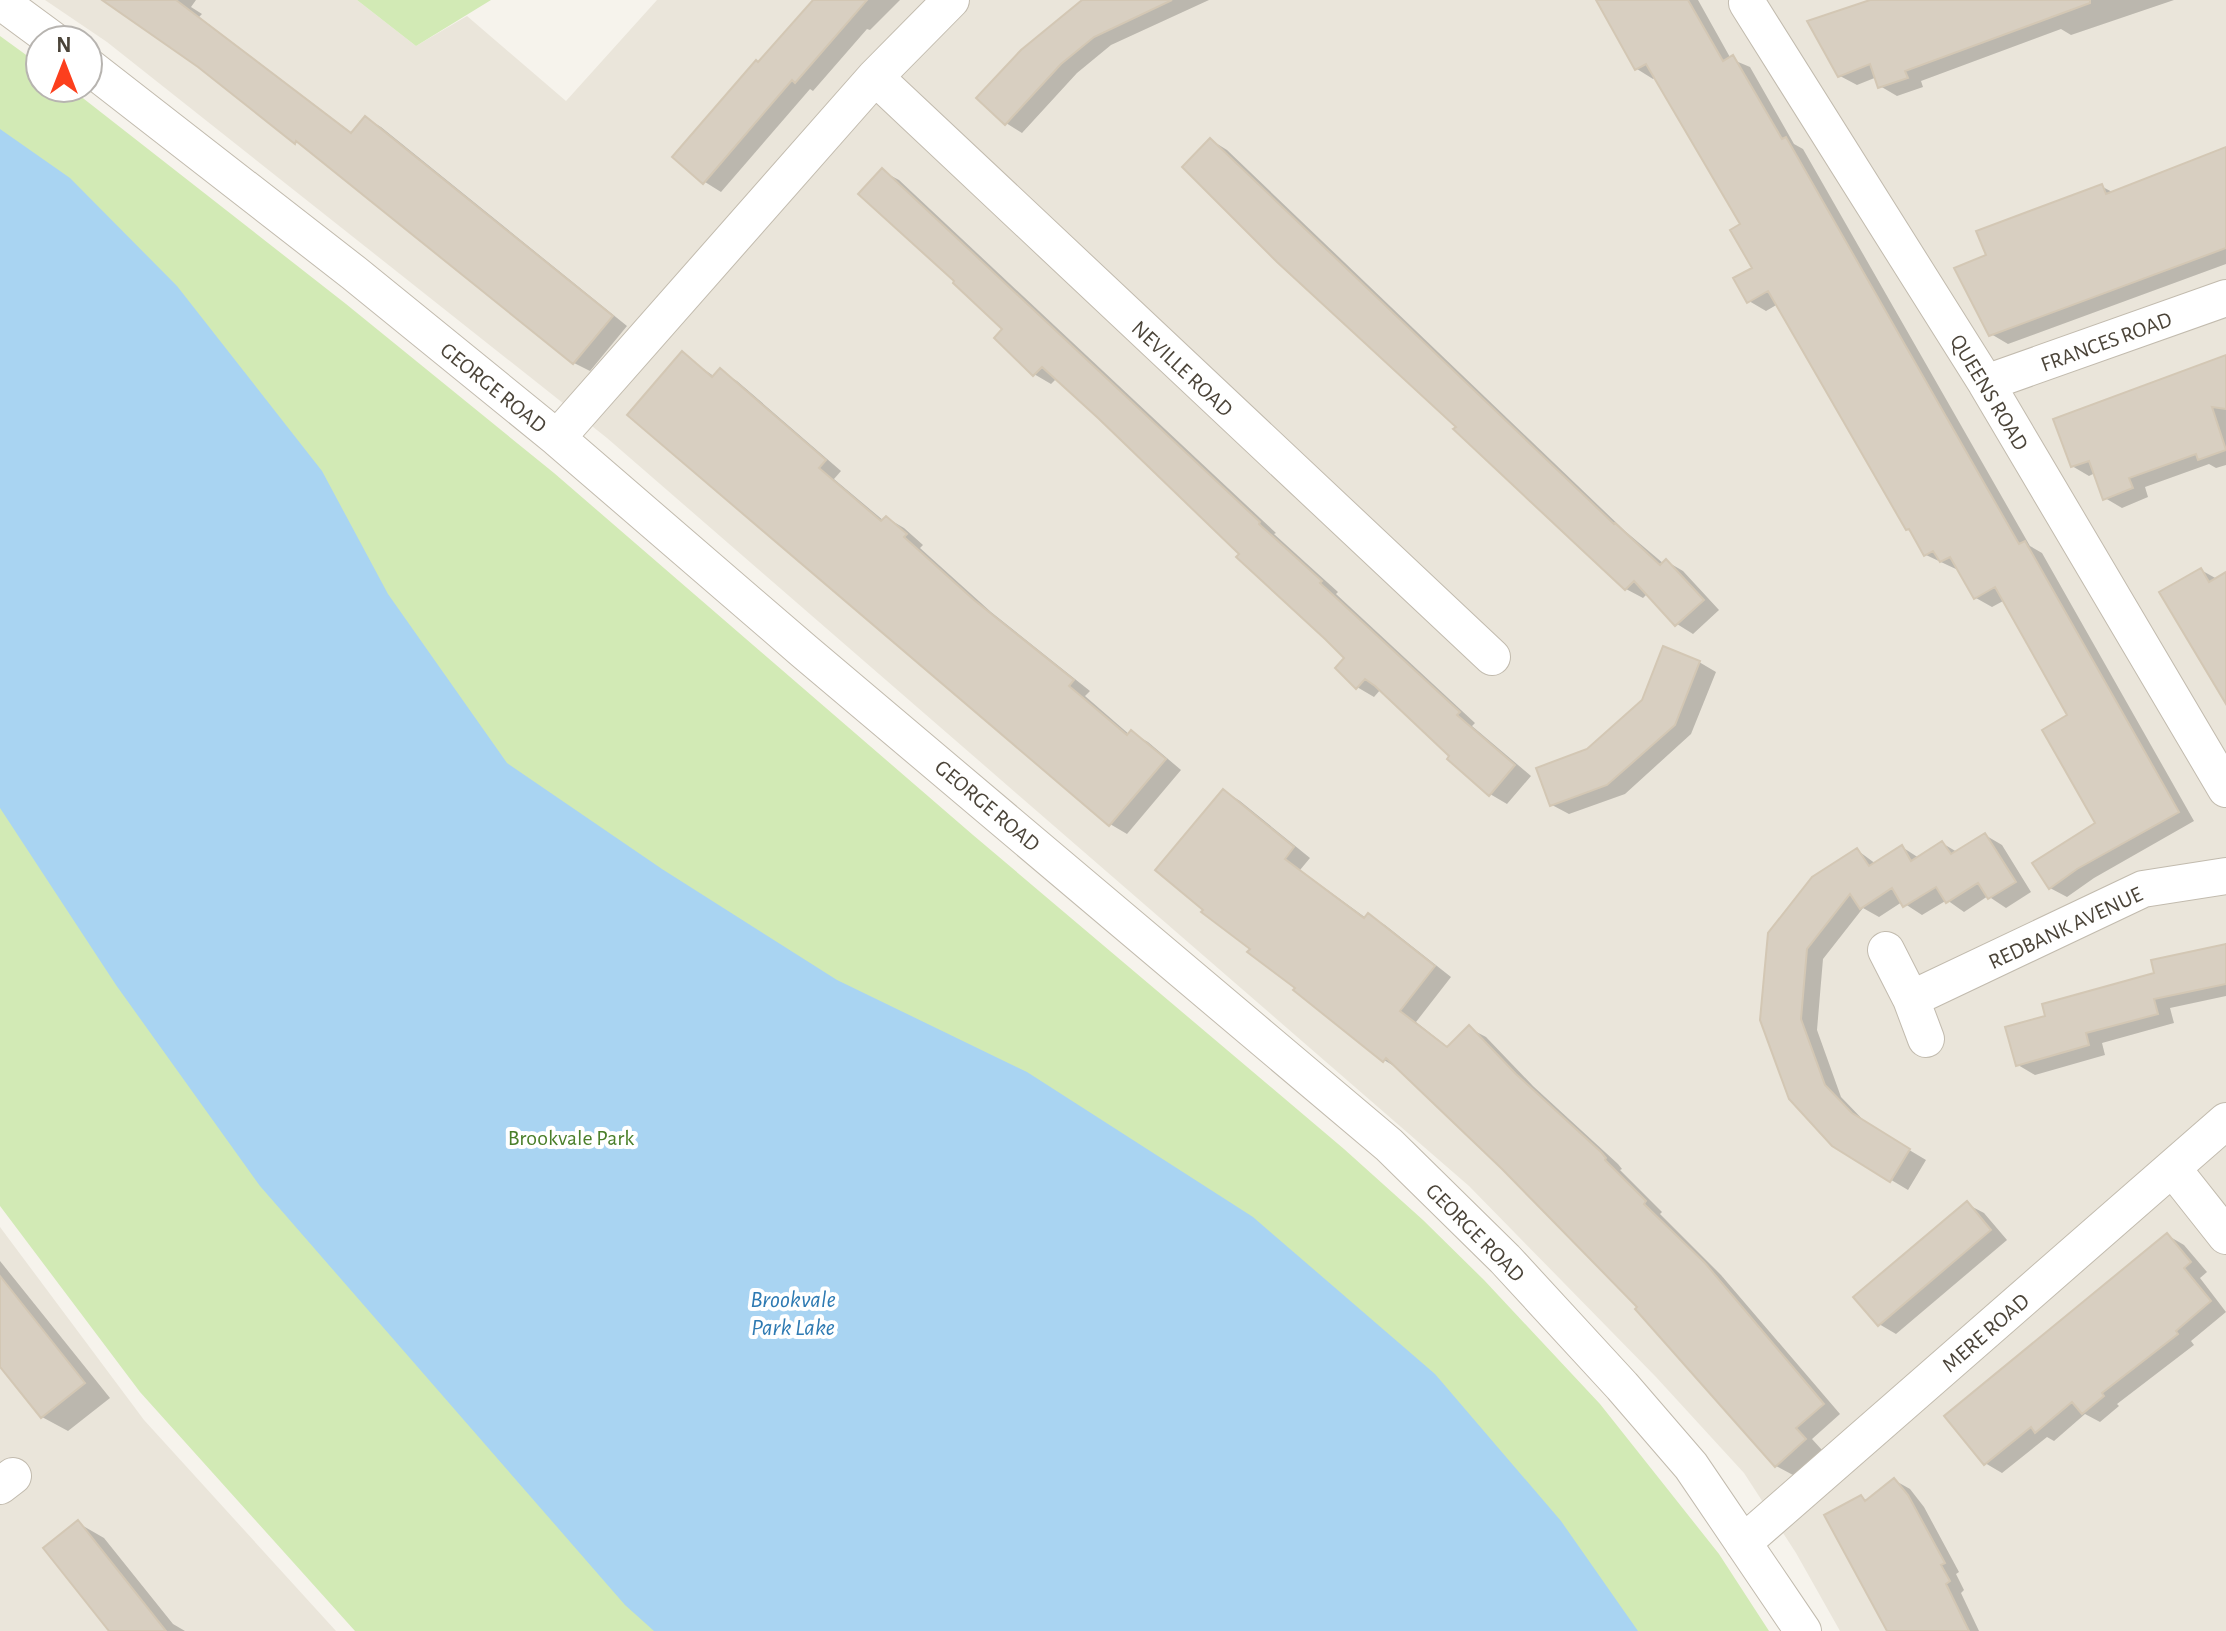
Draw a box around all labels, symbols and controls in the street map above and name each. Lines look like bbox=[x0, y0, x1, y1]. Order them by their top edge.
north arrow bbox=[24, 24, 104, 104]
text: N bbox=[56, 34, 72, 56]
street label: FRANCES ROAD bbox=[2038, 308, 2175, 376]
street label: NEVILLE ROAD bbox=[1128, 317, 1237, 421]
street label: QUEENS ROAD bbox=[1946, 331, 2032, 454]
street label: GEORGE ROAD bbox=[436, 338, 551, 437]
street label: GEORGE ROAD bbox=[931, 756, 1044, 856]
street label: REDBANK AVENUE bbox=[1985, 883, 2146, 973]
park label: Brookvale Park bbox=[508, 1127, 634, 1149]
street label: GEORGE ROAD bbox=[1422, 1179, 1529, 1286]
water label: Brookvale Park Lake bbox=[750, 1288, 836, 1340]
street label: MERE ROAD bbox=[1938, 1289, 2033, 1376]

